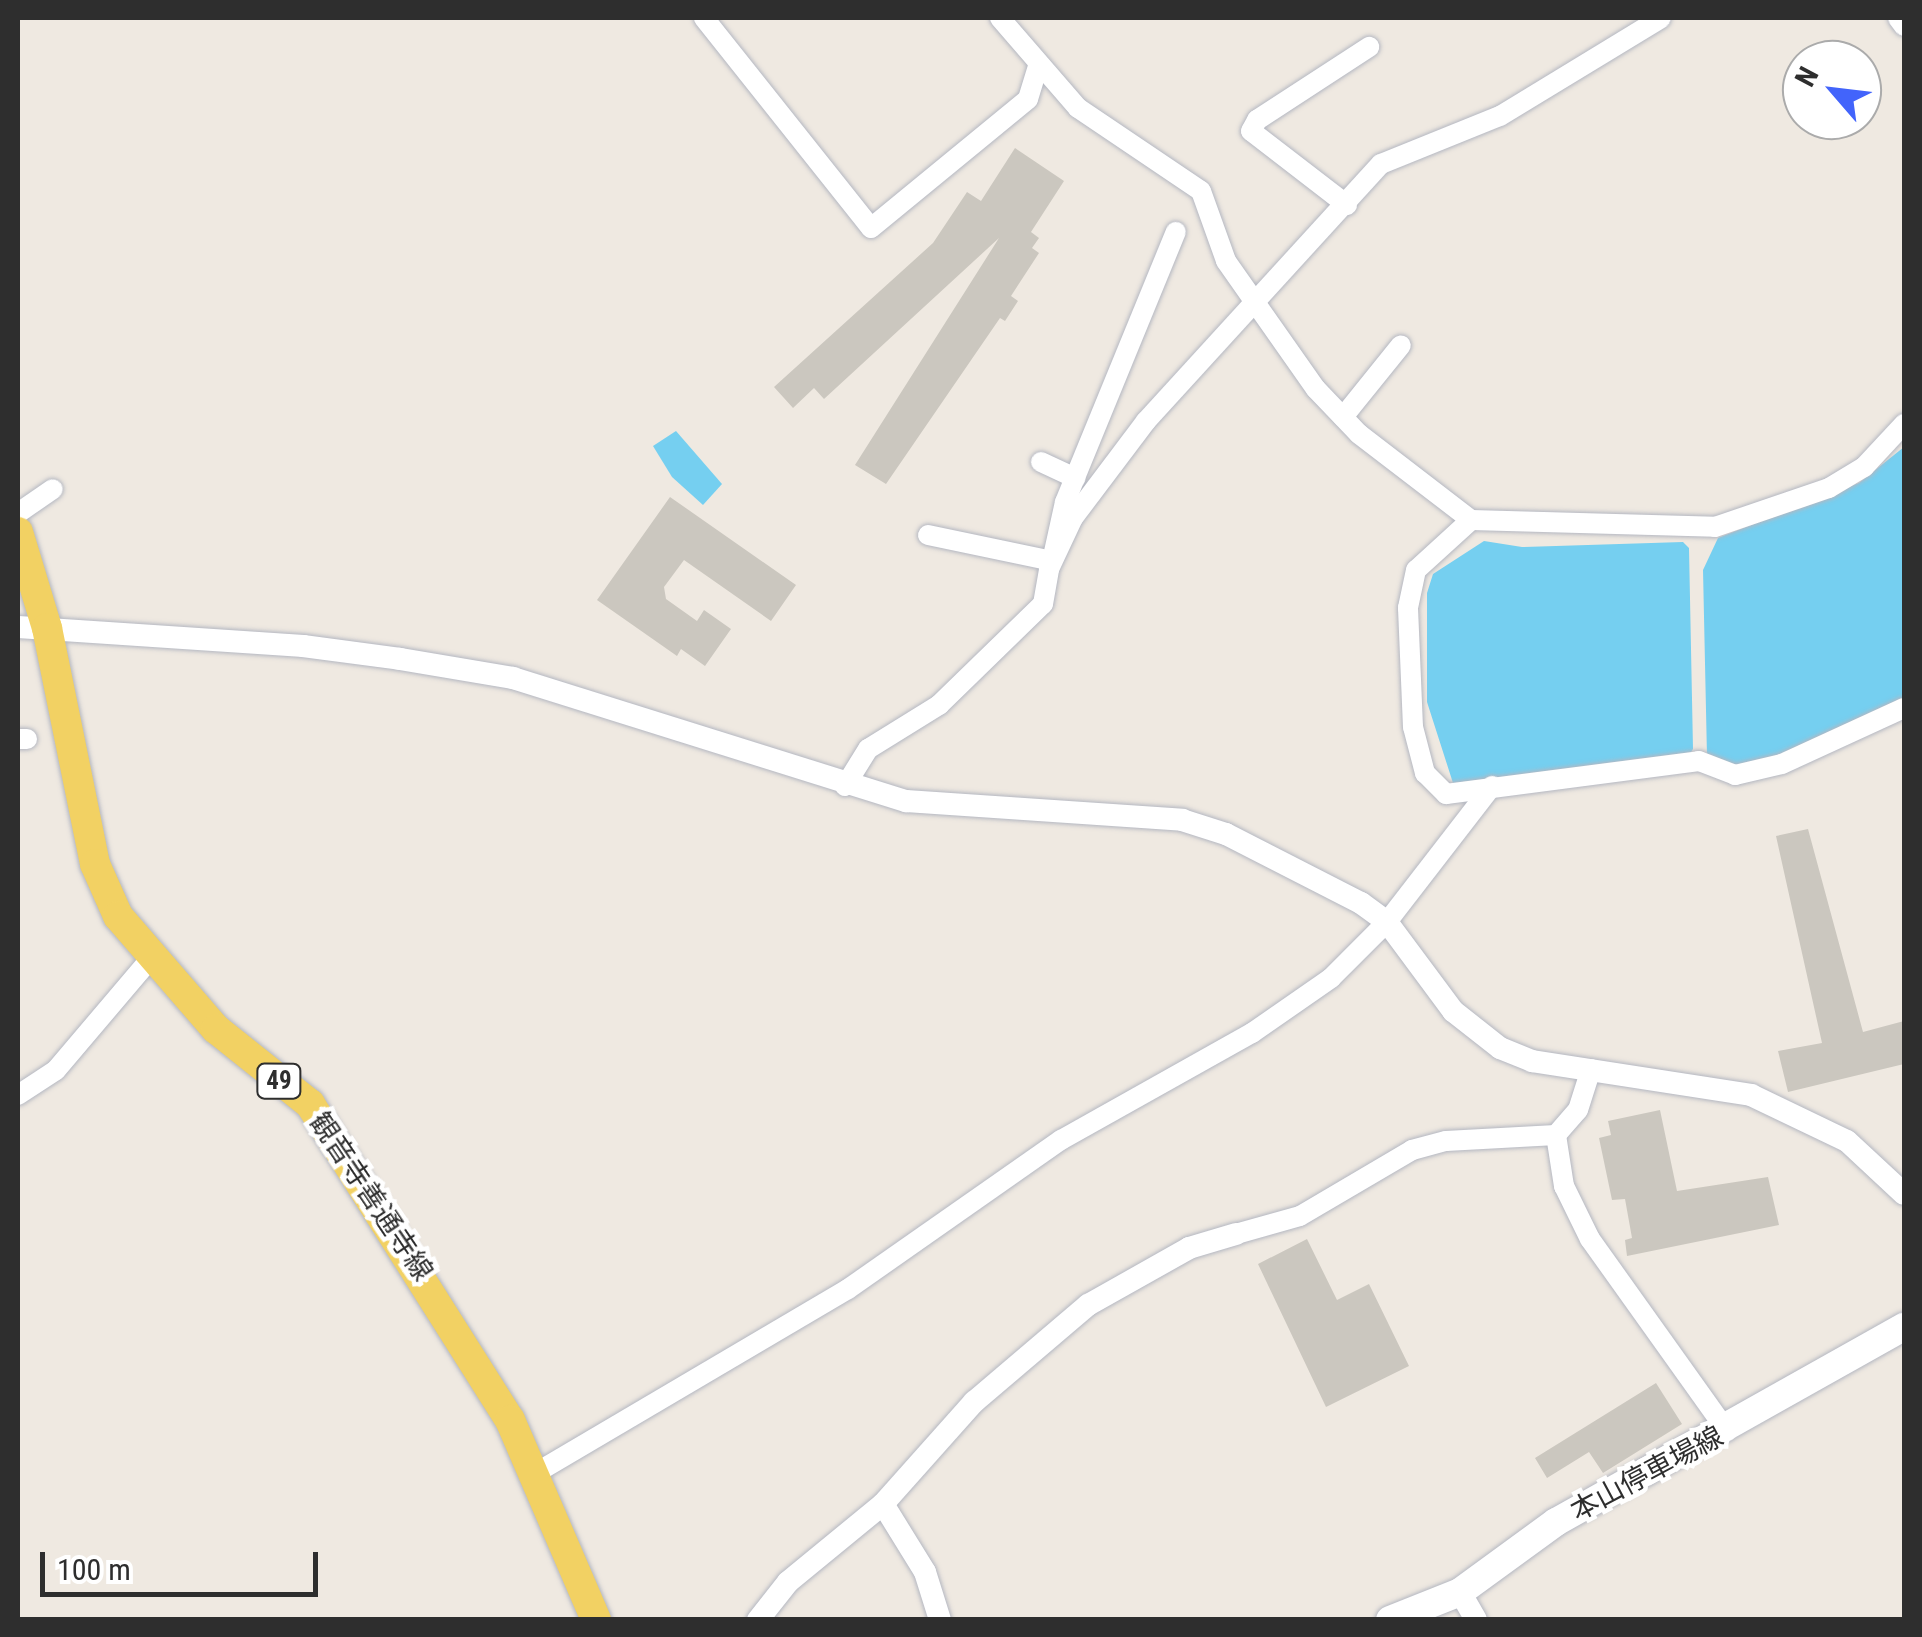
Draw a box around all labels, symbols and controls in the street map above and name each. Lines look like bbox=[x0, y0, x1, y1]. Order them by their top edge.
north arrow bbox=[1782, 40, 1882, 140]
text: N bbox=[1788, 61, 1825, 92]
road number: 49 bbox=[254, 1061, 304, 1101]
street label: 観音寺善通寺線 bbox=[302, 1106, 440, 1288]
street label: 本山停車場線 bbox=[1565, 1420, 1729, 1528]
scale bar bbox=[45, 1532, 322, 1594]
text: 100 m bbox=[57, 1552, 131, 1587]

